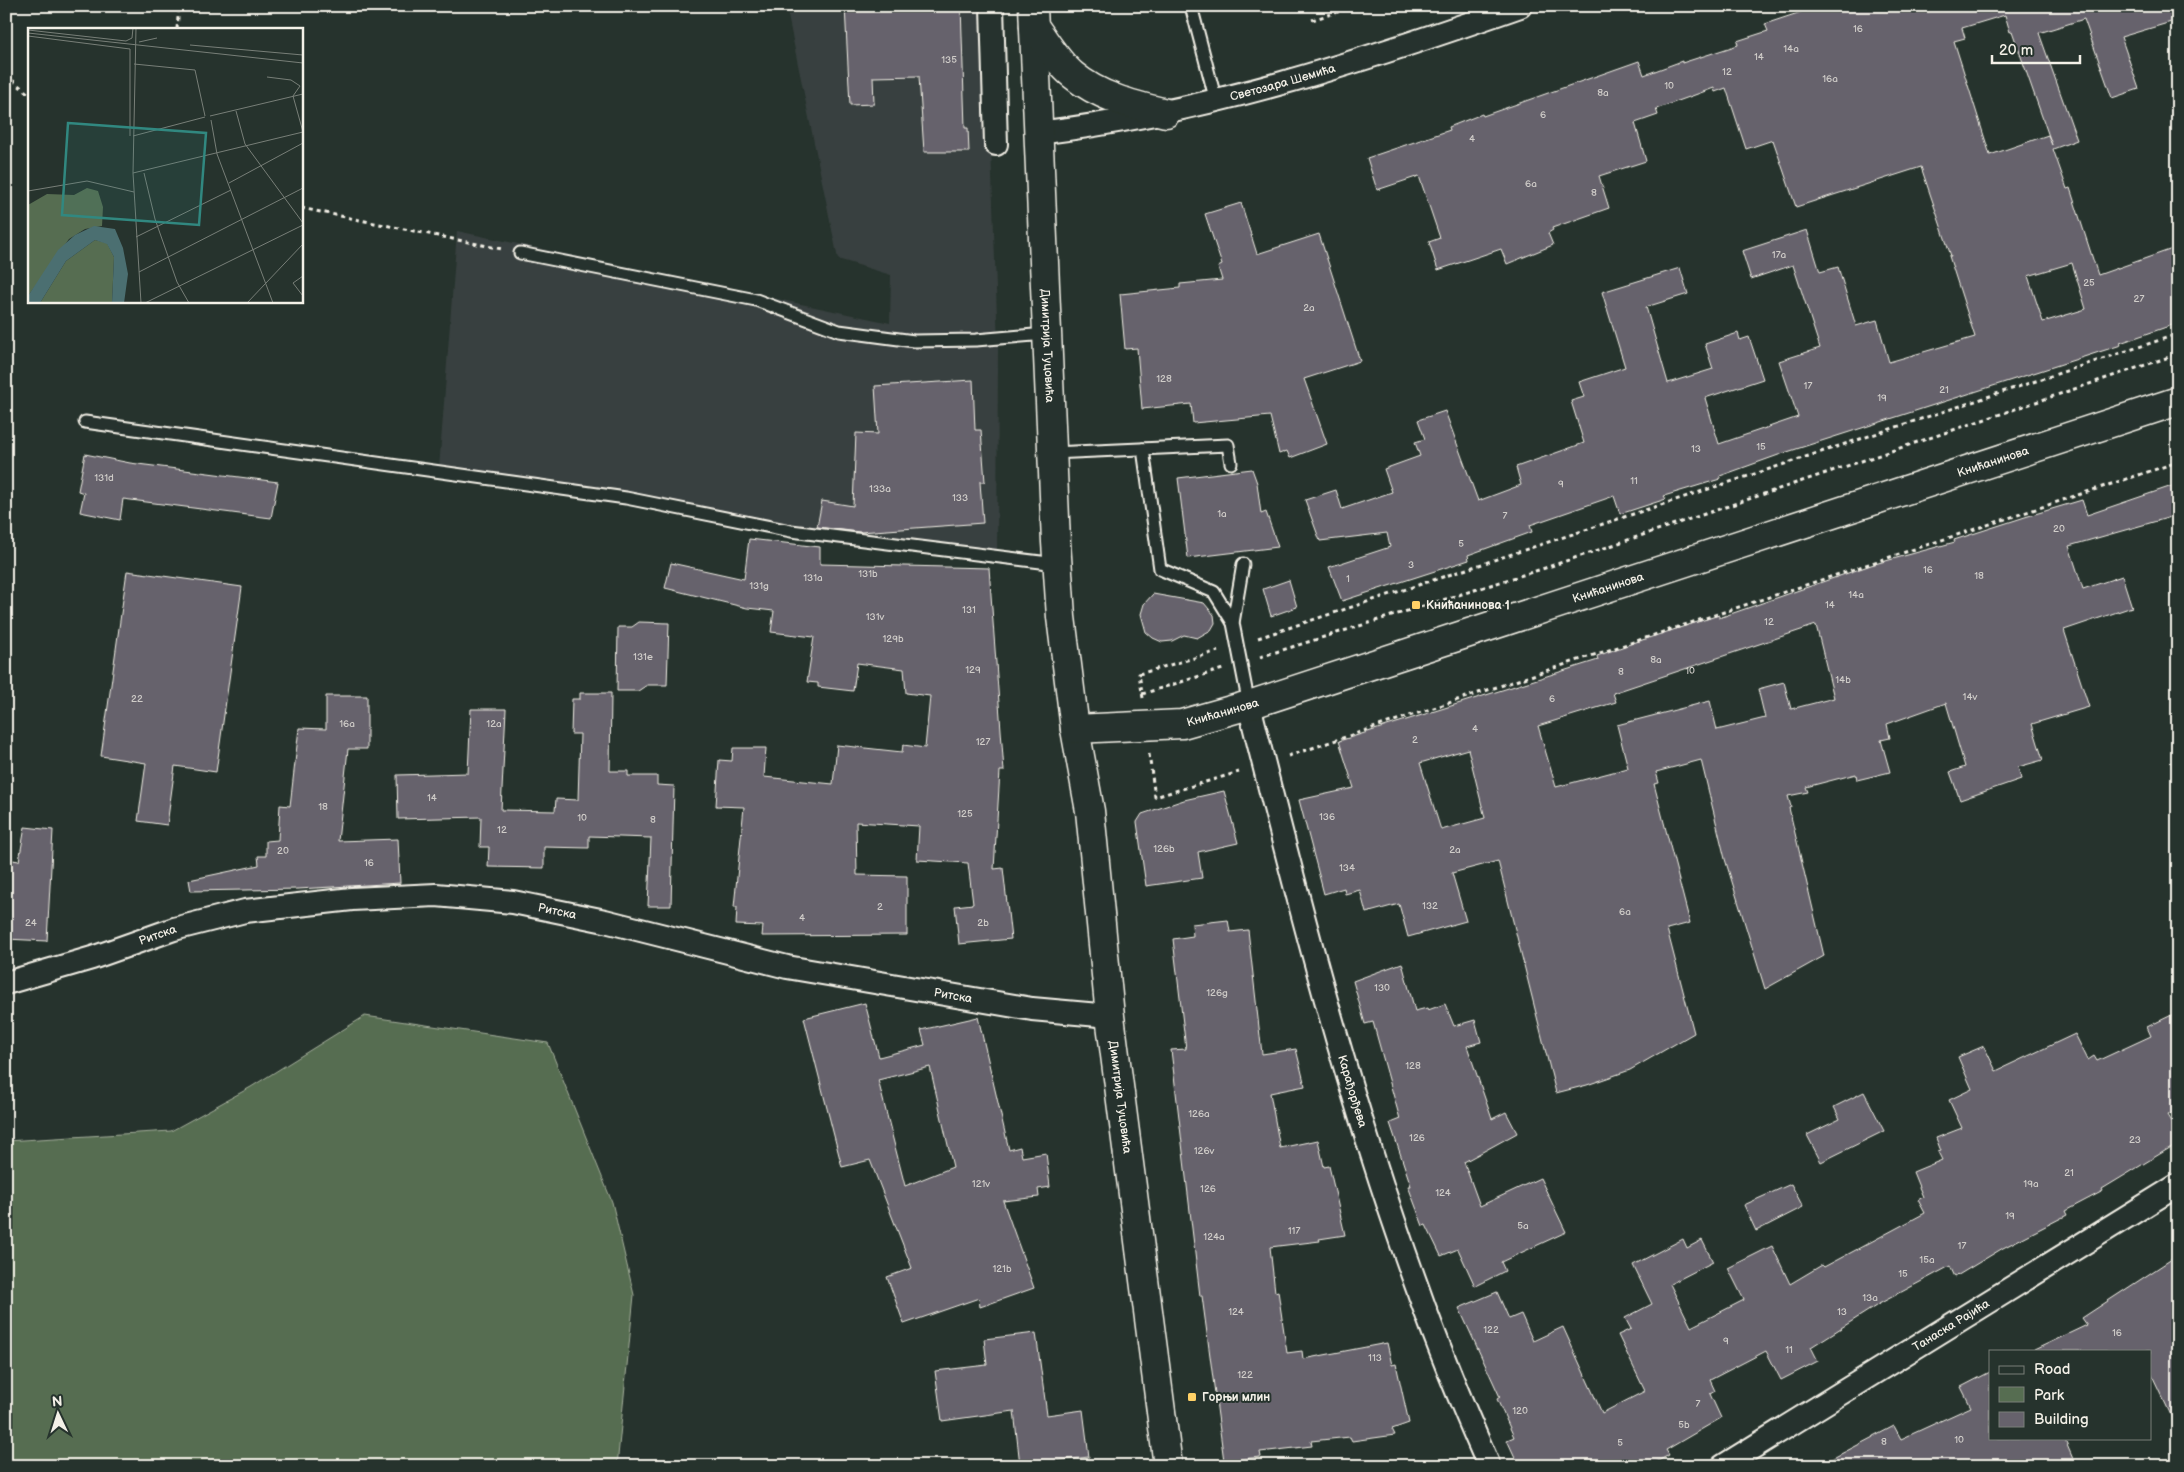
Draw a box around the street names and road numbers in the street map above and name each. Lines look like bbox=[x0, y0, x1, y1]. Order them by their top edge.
street label: Светозара Шемића bbox=[1228, 61, 1337, 105]
street label: Димитрија Туцовића bbox=[1037, 288, 1057, 403]
street label: Книћанинова bbox=[1955, 443, 2031, 481]
street label: Книћанинова bbox=[1571, 569, 1646, 607]
street label: Книћанинова bbox=[1185, 695, 1261, 730]
street label: Ритска bbox=[537, 900, 578, 923]
street label: Ритска bbox=[137, 922, 178, 949]
street label: Ритска bbox=[933, 985, 973, 1007]
street label: Димитрија Туцовића bbox=[1105, 1040, 1135, 1155]
street label: Карађорђева bbox=[1334, 1053, 1370, 1130]
street label: Танаска Рајића bbox=[1910, 1296, 1993, 1355]

